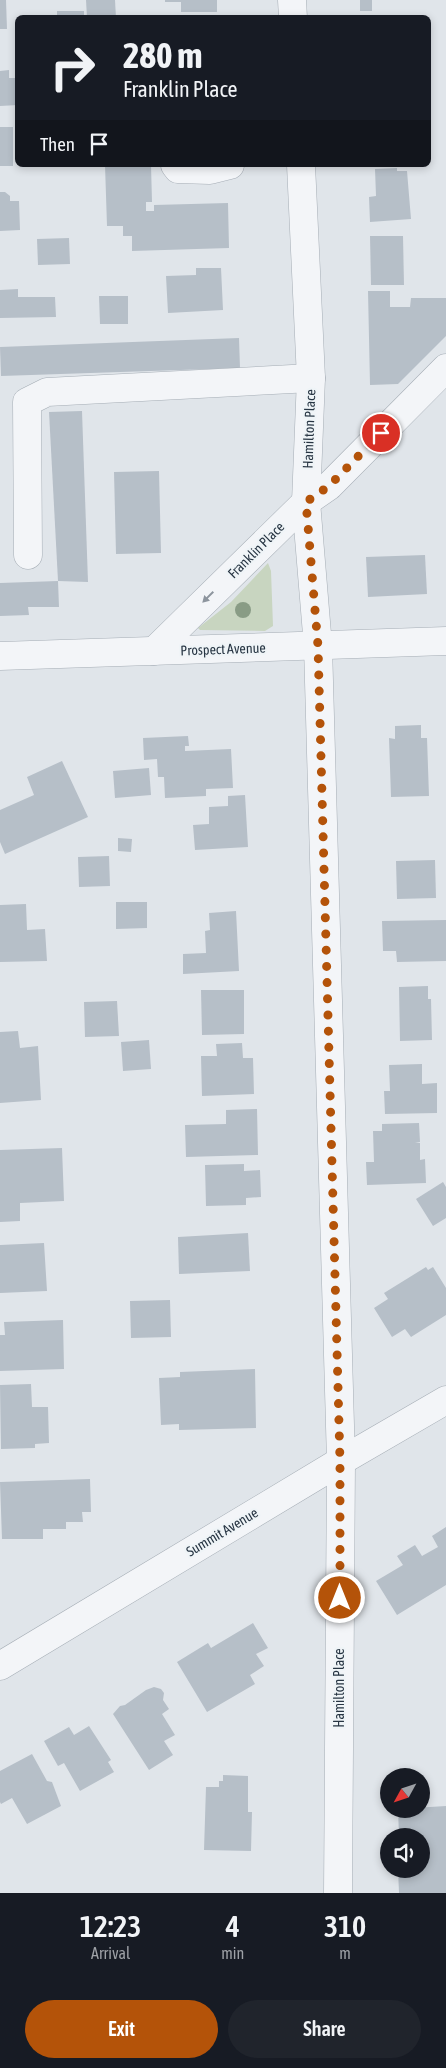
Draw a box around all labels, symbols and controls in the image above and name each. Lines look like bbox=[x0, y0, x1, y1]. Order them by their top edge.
icon: right bbox=[40, 35, 105, 100]
text: 280 m bbox=[123, 35, 202, 75]
text: Franklin Place bbox=[123, 76, 238, 102]
icon: arrive bbox=[85, 130, 113, 158]
text: Then bbox=[40, 133, 75, 155]
street label: Hamilton Place bbox=[300, 389, 318, 469]
pin bbox=[360, 412, 402, 454]
icon: arrive bbox=[367, 419, 395, 447]
street label: Franklin Place bbox=[225, 519, 287, 581]
one-way arrow bbox=[203, 591, 215, 603]
street label: Prospect Avenue bbox=[180, 640, 266, 658]
street label: Summit Avenue bbox=[183, 1504, 261, 1560]
position arrow bbox=[313, 1571, 365, 1623]
street label: Hamilton Place bbox=[331, 1648, 347, 1728]
north arrow bbox=[380, 1768, 430, 1818]
map controls bbox=[380, 1768, 430, 1878]
button: sound bbox=[380, 1828, 430, 1878]
text: 12:23 bbox=[80, 1909, 141, 1943]
text: 4 bbox=[226, 1909, 240, 1943]
text: 310 bbox=[324, 1909, 366, 1943]
text: Arrival bbox=[91, 1944, 130, 1962]
text: min bbox=[221, 1944, 244, 1962]
text: m bbox=[339, 1944, 351, 1962]
button: Exit bbox=[25, 2000, 218, 2058]
button: Share bbox=[228, 2000, 421, 2058]

